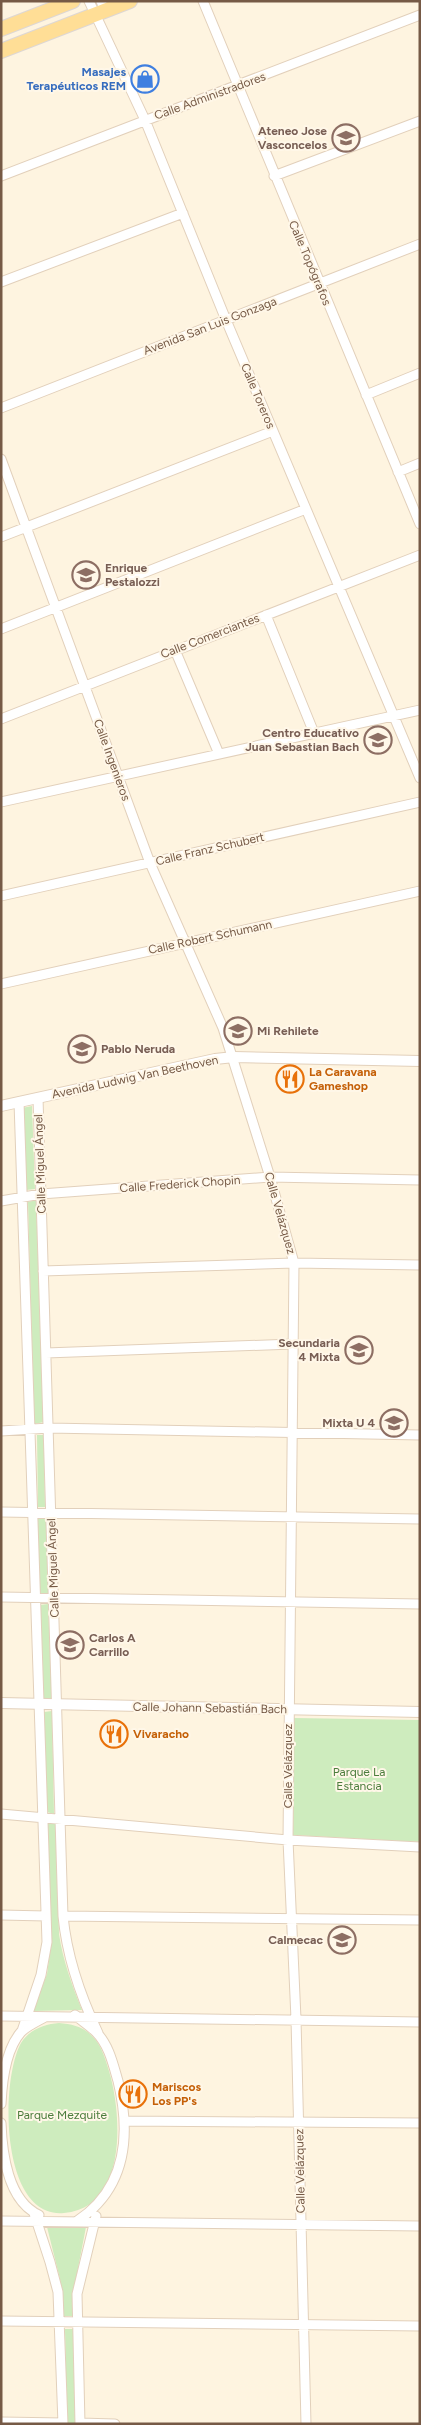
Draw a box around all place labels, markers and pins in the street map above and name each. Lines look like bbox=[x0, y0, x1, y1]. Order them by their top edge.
shop icon: Masajes Terapéuticos REM bbox=[130, 64, 160, 94]
place label: Masajes Terapéuticos REM bbox=[26, 65, 126, 93]
school or university icon: Ateneo Jose Vasconcelos bbox=[331, 123, 361, 153]
place label: Ateneo Jose Vasconcelos bbox=[258, 124, 327, 152]
school or university icon: Enrique Pestalozzi bbox=[71, 560, 101, 590]
place label: Enrique Pestalozzi bbox=[105, 561, 160, 589]
school or university icon: Centro Educativo Juan Sebastian Bach bbox=[363, 725, 393, 755]
place label: Centro Educativo Juan Sebastian Bach bbox=[245, 726, 359, 754]
school or university icon: Mi Rehilete bbox=[223, 1016, 253, 1046]
place label: Mi Rehilete bbox=[257, 1024, 319, 1038]
school or university icon: Pablo Neruda bbox=[67, 1034, 97, 1064]
place label: Pablo Neruda bbox=[101, 1042, 175, 1056]
restaurant icon: La Caravana Gameshop bbox=[275, 1064, 305, 1094]
place label: La Caravana Gameshop bbox=[309, 1065, 377, 1093]
school or university icon: Secundaria 4 Mixta bbox=[344, 1335, 374, 1365]
place label: Secundaria 4 Mixta bbox=[278, 1336, 340, 1364]
school or university icon: Mixta U 4 bbox=[379, 1408, 409, 1438]
place label: Mixta U 4 bbox=[322, 1416, 375, 1430]
school or university icon: Carlos A Carrillo bbox=[55, 1630, 85, 1660]
place label: Carlos A Carrillo bbox=[89, 1631, 136, 1659]
restaurant icon: Vivaracho bbox=[99, 1719, 129, 1749]
place label: Vivaracho bbox=[133, 1727, 189, 1741]
school or university icon: Calmecac bbox=[327, 1925, 357, 1955]
place label: Calmecac bbox=[268, 1933, 323, 1947]
restaurant icon: Mariscos Los PP's bbox=[118, 2079, 148, 2109]
place label: Mariscos Los PP's bbox=[152, 2080, 201, 2108]

